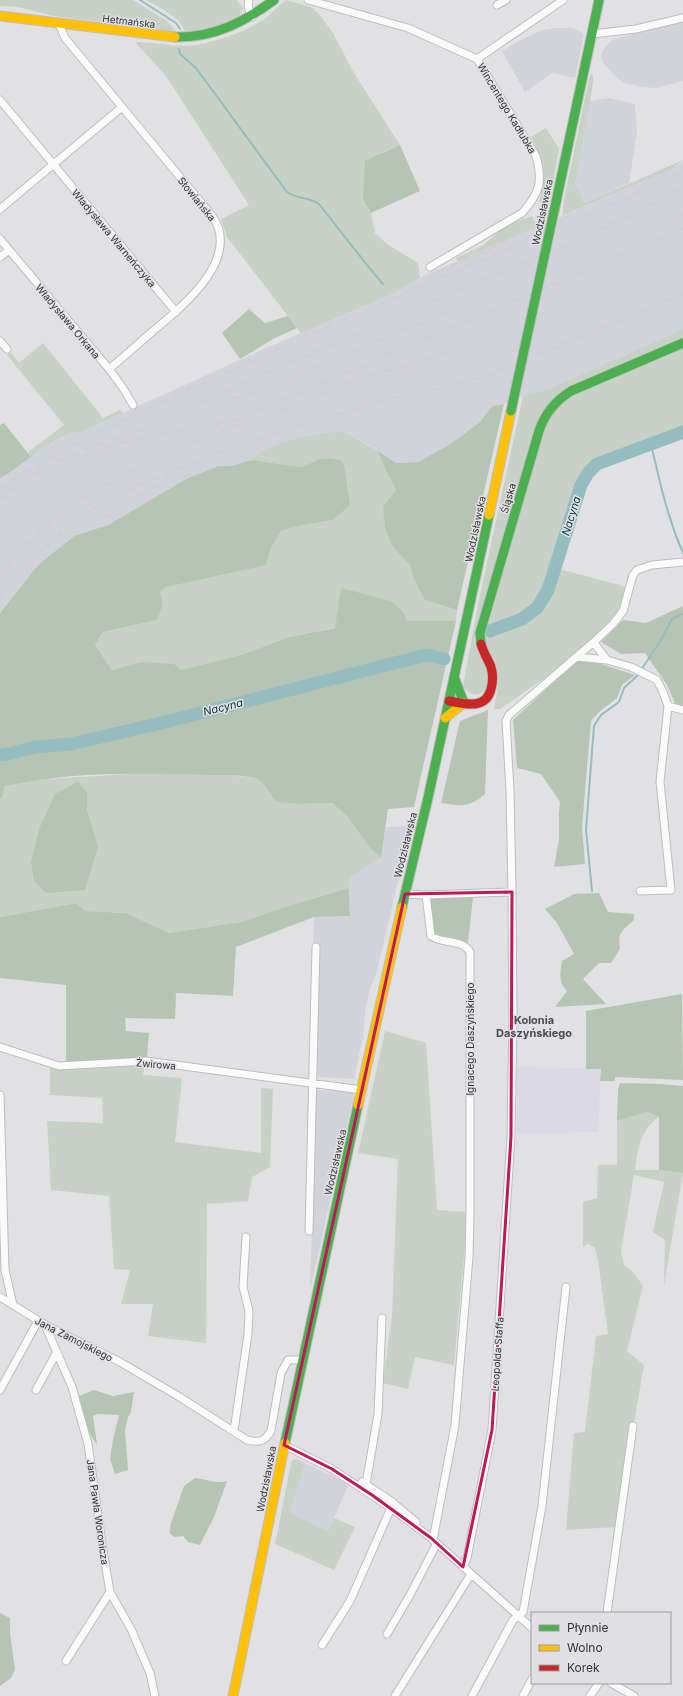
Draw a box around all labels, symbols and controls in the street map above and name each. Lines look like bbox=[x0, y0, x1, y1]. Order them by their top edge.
street label: Hetmańska bbox=[102, 12, 156, 30]
street label: Wincentego Kadłubka bbox=[475, 61, 539, 155]
street label: Słowiańska bbox=[176, 175, 218, 223]
street label: Wodzisławska bbox=[529, 178, 555, 246]
street label: Władysława Warneńczyka bbox=[70, 187, 158, 289]
street label: Władysława Orkana bbox=[33, 281, 103, 361]
street label: Śląska bbox=[497, 481, 518, 514]
water label: Nacyna bbox=[558, 494, 584, 537]
street label: Wodzisławska bbox=[462, 495, 488, 563]
water label: Nacyna bbox=[202, 695, 245, 719]
street label: Wodzisławska bbox=[391, 811, 419, 879]
street label: Ignacego Daszyńskiego bbox=[464, 982, 476, 1096]
district label: Kolonia Daszyńskiego bbox=[496, 1013, 572, 1040]
street label: Żwirowa bbox=[135, 1055, 177, 1072]
street label: Wodzisławska bbox=[322, 1128, 348, 1196]
street label: Jana Zamojskiego bbox=[33, 1314, 115, 1364]
street label: Leopolda Staffa bbox=[488, 1316, 506, 1392]
street label: Wodzisławska bbox=[254, 1445, 278, 1513]
street label: Jana Pawła Woronicza bbox=[85, 1458, 111, 1566]
legend bbox=[531, 1612, 671, 1684]
text: Płynnie bbox=[567, 1620, 608, 1635]
text: Wolno bbox=[567, 1640, 603, 1655]
text: Korek bbox=[567, 1660, 600, 1675]

